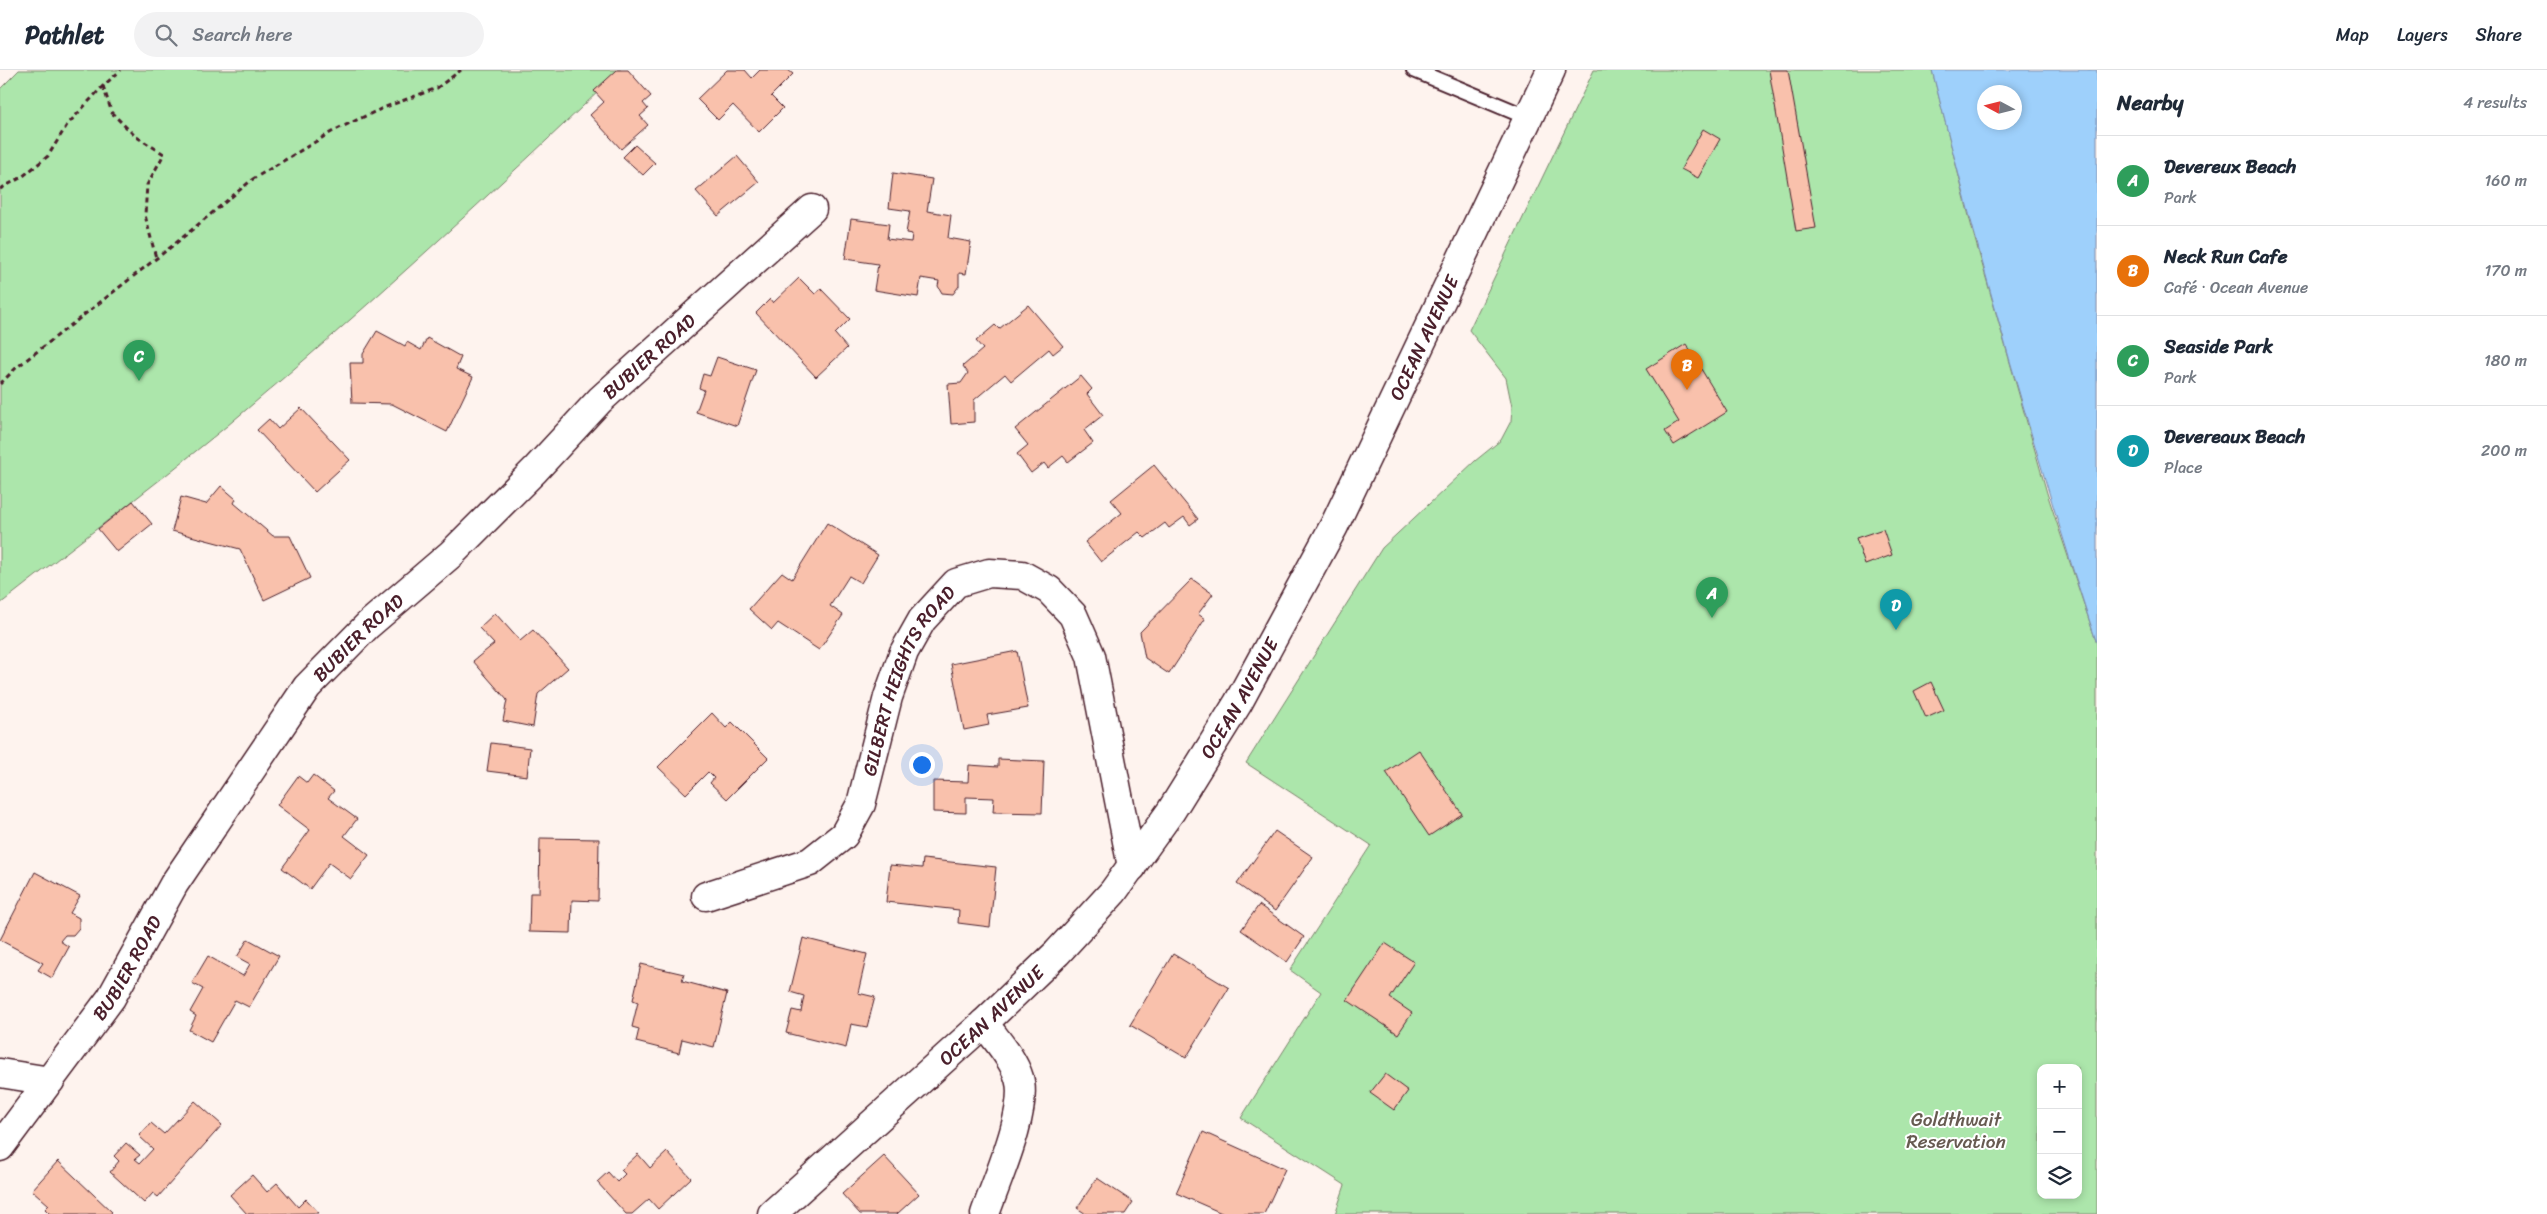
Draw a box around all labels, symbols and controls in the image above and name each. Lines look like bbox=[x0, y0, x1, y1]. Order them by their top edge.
search box bbox=[134, 12, 484, 57]
text: Pathlet bbox=[25, 14, 104, 56]
text: Search here bbox=[192, 18, 292, 51]
text: Map bbox=[2336, 19, 2369, 51]
text: Layers bbox=[2397, 19, 2448, 51]
text: Share bbox=[2476, 19, 2522, 51]
icon: search bbox=[152, 21, 180, 49]
text: Nearby bbox=[2117, 84, 2183, 122]
north arrow bbox=[1977, 85, 2022, 130]
text: 4 results bbox=[2463, 88, 2527, 117]
text: Devereux Beach bbox=[2164, 150, 2296, 183]
text: A bbox=[2128, 166, 2138, 195]
text: 160 m bbox=[2484, 166, 2527, 195]
text: Park bbox=[2164, 183, 2197, 212]
text: Neck Run Cafe bbox=[2164, 240, 2288, 273]
text: B bbox=[2128, 256, 2138, 285]
text: 170 m bbox=[2484, 256, 2527, 285]
street label: OCEAN AVENUE bbox=[1380, 268, 1469, 406]
text: Café · Ocean Avenue bbox=[2164, 273, 2308, 302]
street label: BUBIER ROAD bbox=[595, 305, 704, 408]
text: Seaside Park bbox=[2164, 330, 2273, 363]
pin: C bbox=[123, 340, 155, 381]
text: C bbox=[2128, 346, 2138, 375]
text: 180 m bbox=[2484, 346, 2527, 375]
pin: B bbox=[1671, 349, 1703, 390]
text: Park bbox=[2164, 363, 2197, 392]
text: Devereaux Beach bbox=[2164, 420, 2305, 453]
text: D bbox=[2128, 436, 2138, 465]
text: 200 m bbox=[2481, 436, 2527, 465]
text: Place bbox=[2164, 453, 2203, 482]
street label: GILBERT HEIGHTS ROAD bbox=[853, 577, 964, 779]
pin: A bbox=[1696, 577, 1728, 618]
street label: BUBIER ROAD bbox=[305, 585, 412, 690]
pin: D bbox=[1880, 589, 1912, 630]
street label: OCEAN AVENUE bbox=[1191, 630, 1288, 765]
your location bbox=[909, 752, 935, 778]
street label: BUBIER ROAD bbox=[84, 909, 171, 1028]
street label: OCEAN AVENUE bbox=[931, 956, 1053, 1074]
map controls bbox=[2037, 1064, 2082, 1199]
button: + bbox=[2037, 1064, 2082, 1109]
park label: Goldthwait Reservation bbox=[1906, 1103, 2006, 1158]
button: − bbox=[2037, 1109, 2082, 1154]
button: layers bbox=[2037, 1154, 2082, 1199]

